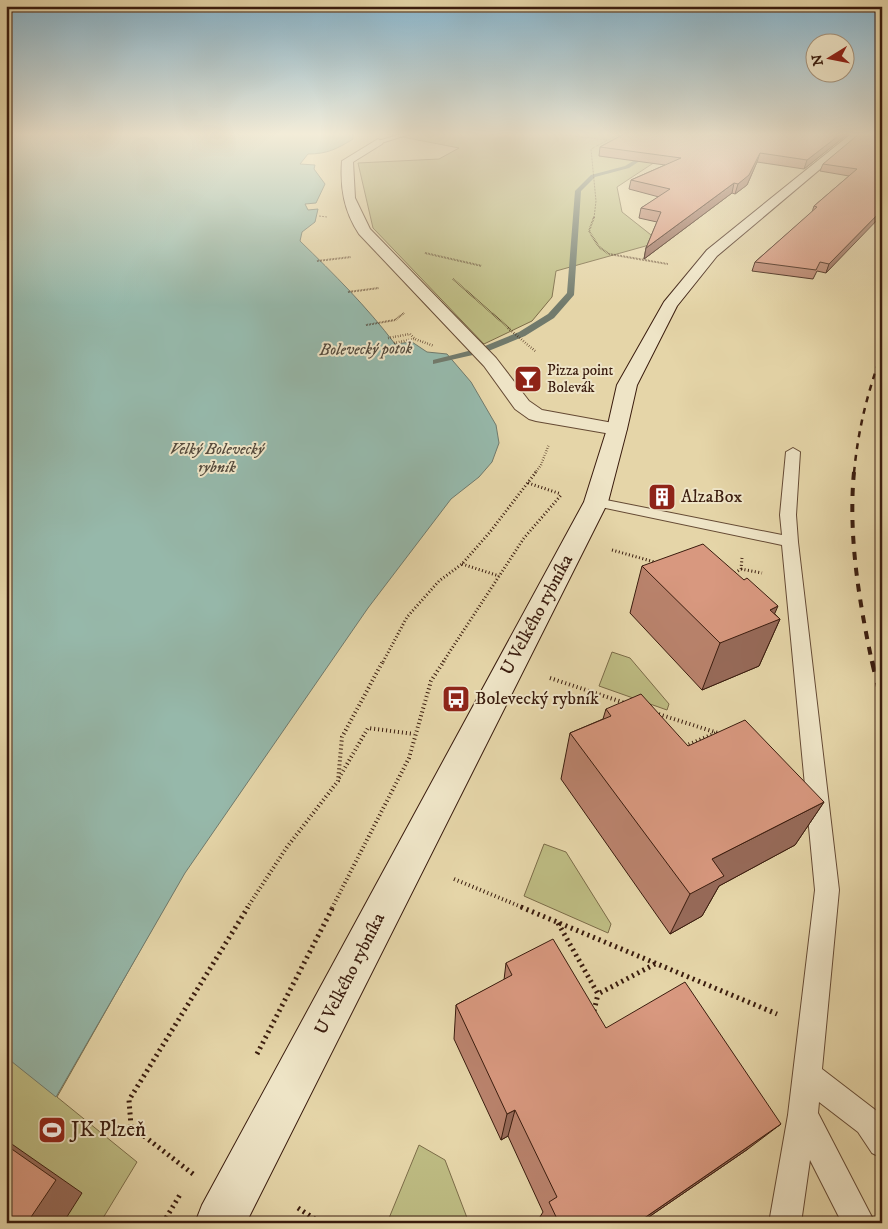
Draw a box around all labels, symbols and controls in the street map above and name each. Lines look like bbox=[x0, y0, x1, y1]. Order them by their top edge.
north arrow bbox=[806, 32, 856, 82]
text: N bbox=[808, 52, 828, 67]
water label: Bolevecký potok bbox=[319, 338, 413, 360]
place label: Pizza point Bolevák bbox=[547, 361, 614, 397]
bar icon: Pizza point Bolevák bbox=[513, 364, 543, 394]
water label: Velký Bolevecký rybník bbox=[170, 439, 266, 477]
building icon: AlzaBox bbox=[647, 482, 677, 512]
place label: AlzaBox bbox=[681, 486, 742, 508]
street label: U Velkého rybníka bbox=[496, 551, 578, 679]
bus stop icon: Bolevecký rybník bbox=[441, 684, 471, 714]
place label: Bolevecký rybník bbox=[475, 688, 599, 710]
street label: U Velkého rybníka bbox=[310, 909, 390, 1038]
sports icon: JK Plzeň bbox=[37, 1115, 67, 1145]
place label: JK Plzeň bbox=[69, 1117, 146, 1143]

